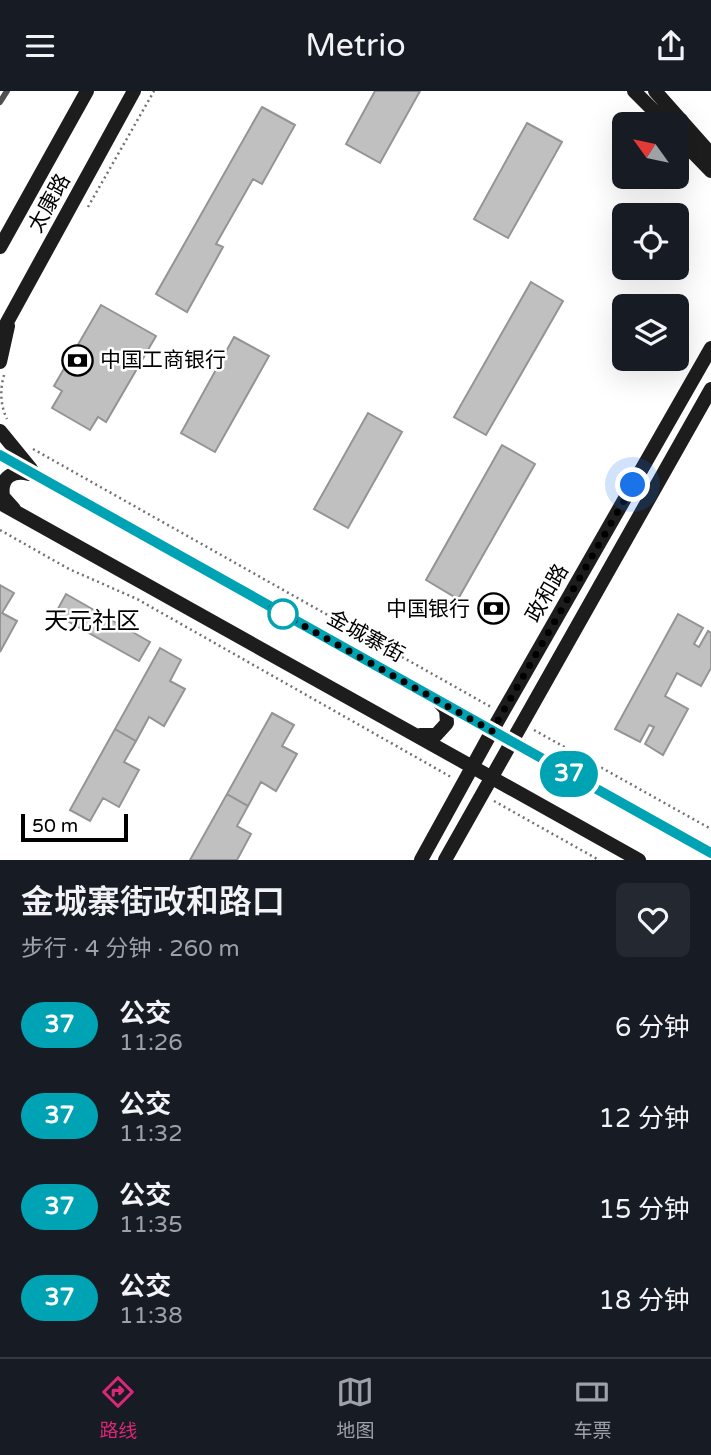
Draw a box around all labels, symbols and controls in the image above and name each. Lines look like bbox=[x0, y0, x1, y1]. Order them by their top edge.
icon: menu bbox=[21, 27, 59, 65]
text: Metrio bbox=[305, 27, 406, 65]
icon: share bbox=[652, 27, 690, 65]
north arrow bbox=[612, 112, 690, 189]
map controls bbox=[612, 112, 689, 371]
street label: 太康路 bbox=[23, 170, 76, 237]
button: locate bbox=[612, 203, 689, 280]
button: layers bbox=[612, 294, 689, 371]
bank icon: 中国工商银行 bbox=[60, 343, 94, 377]
place label: 中国工商银行 bbox=[100, 348, 226, 373]
your location bbox=[615, 467, 650, 502]
street label: 政和路 bbox=[521, 560, 574, 627]
bank icon: 中国银行 bbox=[476, 592, 510, 626]
place label: 中国银行 bbox=[386, 597, 470, 622]
unlabelled marker bbox=[268, 599, 298, 629]
street label: 金城寨街 bbox=[323, 605, 409, 668]
district label: 天元社区 bbox=[44, 607, 140, 636]
line badge: 37 bbox=[538, 751, 600, 797]
text: 37 bbox=[554, 759, 584, 788]
scale bar bbox=[21, 811, 128, 843]
text: 50 m bbox=[32, 815, 78, 837]
text: 金城寨街政和路口 bbox=[21, 883, 285, 922]
button: heart bbox=[616, 883, 690, 957]
text: 步行 · 4 分钟 · 260 m bbox=[21, 935, 240, 963]
text: 公交 bbox=[119, 998, 171, 1029]
text: 37 bbox=[44, 1010, 75, 1039]
text: 6 分钟 bbox=[615, 1012, 690, 1043]
text: 11:26 bbox=[119, 1029, 183, 1057]
text: 公交 bbox=[119, 1089, 171, 1120]
text: 37 bbox=[44, 1101, 75, 1130]
text: 12 分钟 bbox=[599, 1103, 690, 1134]
text: 11:32 bbox=[119, 1120, 183, 1148]
text: 公交 bbox=[119, 1180, 171, 1211]
text: 37 bbox=[44, 1192, 75, 1221]
text: 15 分钟 bbox=[599, 1194, 690, 1225]
text: 11:35 bbox=[119, 1211, 183, 1239]
text: 公交 bbox=[119, 1271, 171, 1302]
text: 37 bbox=[44, 1283, 75, 1312]
text: 18 分钟 bbox=[599, 1285, 690, 1316]
text: 11:38 bbox=[119, 1302, 183, 1330]
tab: 路线 bbox=[99, 1373, 138, 1442]
tab: 地图 bbox=[336, 1373, 375, 1442]
tab: 车票 bbox=[573, 1373, 612, 1442]

